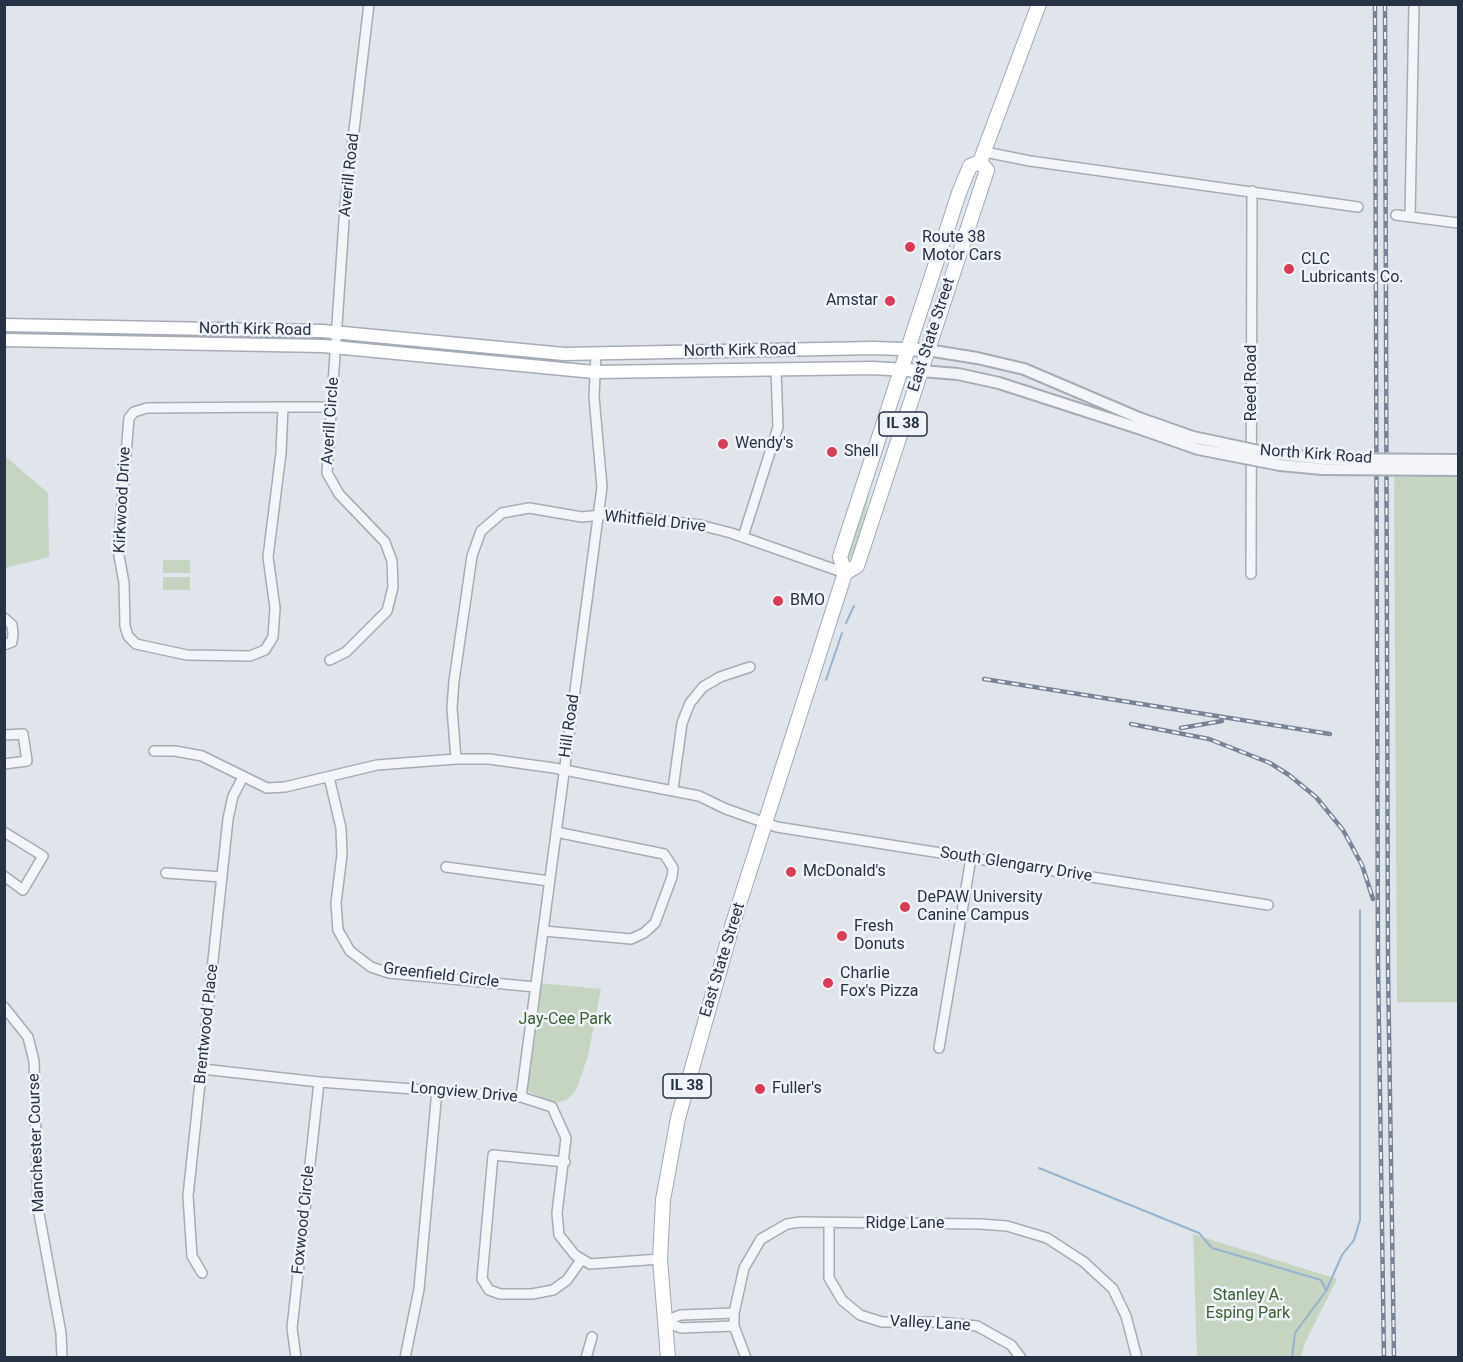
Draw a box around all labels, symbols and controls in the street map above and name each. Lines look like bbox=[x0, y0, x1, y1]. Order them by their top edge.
street label: Averill Road bbox=[336, 132, 364, 218]
place label: Route 38 Motor Cars bbox=[922, 228, 1001, 266]
marker: Route 38 Motor Cars bbox=[903, 240, 917, 254]
place label: CLC Lubricants Co. bbox=[1301, 250, 1404, 288]
marker: CLC Lubricants Co. bbox=[1282, 262, 1296, 276]
street label: East State Street bbox=[905, 276, 959, 394]
place label: Amstar bbox=[826, 291, 878, 311]
marker: Amstar bbox=[883, 294, 897, 308]
street label: North Kirk Road bbox=[199, 319, 311, 341]
street label: North Kirk Road bbox=[684, 340, 796, 362]
street label: Reed Road bbox=[1242, 345, 1262, 421]
street label: Averill Circle bbox=[318, 377, 344, 465]
road number: IL 38 bbox=[879, 412, 927, 436]
place label: Wendy's bbox=[735, 434, 793, 454]
marker: Wendy's bbox=[716, 437, 730, 451]
street label: North Kirk Road bbox=[1259, 441, 1373, 469]
place label: Shell bbox=[844, 442, 879, 462]
marker: Shell bbox=[825, 445, 839, 459]
street label: Kirkwood Drive bbox=[111, 446, 135, 554]
street label: Whitfield Drive bbox=[603, 507, 707, 537]
place label: BMO bbox=[790, 591, 825, 611]
marker: BMO bbox=[771, 594, 785, 608]
street label: Hill Road bbox=[556, 693, 584, 759]
street label: South Glengarry Drive bbox=[939, 843, 1093, 887]
place label: McDonald's bbox=[803, 862, 886, 882]
marker: McDonald's bbox=[784, 865, 798, 879]
place label: DePAW University Canine Campus bbox=[917, 888, 1043, 926]
street label: East State Street bbox=[696, 900, 750, 1020]
marker: DePAW University Canine Campus bbox=[898, 900, 912, 914]
place label: Fresh Donuts bbox=[854, 917, 905, 955]
marker: Fresh Donuts bbox=[835, 929, 849, 943]
street label: Greenfield Circle bbox=[382, 959, 500, 993]
street label: Brentwood Place bbox=[191, 963, 223, 1085]
place label: Charlie Fox's Pizza bbox=[840, 964, 919, 1002]
marker: Charlie Fox's Pizza bbox=[821, 976, 835, 990]
park label: Jay-Cee Park bbox=[518, 1010, 612, 1030]
street label: Manchester Course bbox=[25, 1073, 49, 1213]
road number: IL 38 bbox=[663, 1074, 711, 1098]
street label: Longview Drive bbox=[410, 1079, 518, 1107]
place label: Fuller's bbox=[772, 1079, 822, 1099]
marker: Fuller's bbox=[753, 1082, 767, 1096]
street label: Foxwood Circle bbox=[289, 1165, 319, 1275]
street label: Ridge Lane bbox=[866, 1214, 944, 1234]
park label: Stanley A. Esping Park bbox=[1206, 1286, 1290, 1324]
street label: Valley Lane bbox=[889, 1312, 971, 1336]

